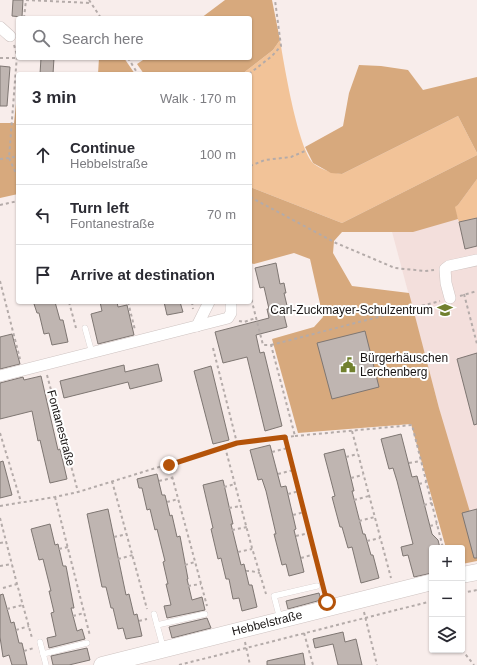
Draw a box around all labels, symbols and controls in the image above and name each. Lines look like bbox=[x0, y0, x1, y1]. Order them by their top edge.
search box bbox=[16, 16, 252, 60]
icon: search bbox=[30, 27, 52, 49]
text: Search here bbox=[62, 30, 144, 47]
text: 3 min bbox=[32, 88, 76, 107]
text: Walk · 170 m bbox=[160, 91, 236, 106]
text: Continue bbox=[70, 139, 135, 156]
icon: ahead bbox=[32, 144, 54, 166]
text: 100 m bbox=[200, 147, 236, 162]
text: Hebbelstraße bbox=[70, 156, 148, 171]
text: Turn left bbox=[70, 199, 129, 216]
icon: left bbox=[32, 204, 54, 226]
text: 70 m bbox=[207, 207, 236, 222]
text: Fontanestraße bbox=[70, 216, 155, 231]
icon: arrive bbox=[32, 264, 54, 286]
text: Arrive at destination bbox=[70, 266, 215, 283]
school or university icon: Carl-Zuckmayer-Schulzentrum bbox=[436, 301, 454, 319]
place label: Carl-Zuckmayer-Schulzentrum bbox=[270, 303, 433, 317]
place label: Bürgerhäuschen Lerchenberg bbox=[360, 351, 448, 379]
public building icon: Bürgerhäuschen Lerchenberg bbox=[339, 356, 357, 374]
street label: Fontanestraße bbox=[44, 388, 78, 468]
route end bbox=[160, 456, 178, 474]
map controls bbox=[429, 545, 465, 653]
button: + bbox=[429, 545, 465, 581]
button: − bbox=[429, 581, 465, 617]
route start bbox=[318, 593, 336, 611]
street label: Hebbelstraße bbox=[230, 607, 304, 639]
button: layers bbox=[429, 617, 465, 653]

